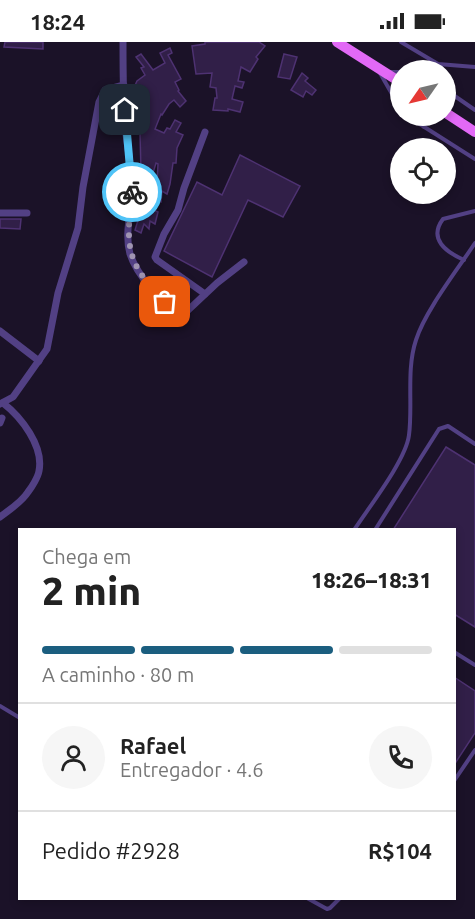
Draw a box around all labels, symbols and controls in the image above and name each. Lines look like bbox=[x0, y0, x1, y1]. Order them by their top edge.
text: 18:24 bbox=[30, 9, 85, 34]
north arrow bbox=[390, 60, 456, 126]
map controls bbox=[390, 60, 456, 204]
pin bbox=[99, 84, 150, 135]
icon: home bbox=[108, 93, 141, 126]
button: locate bbox=[390, 138, 456, 204]
courier bbox=[102, 162, 162, 222]
icon: bike bbox=[116, 176, 149, 209]
pin bbox=[139, 276, 190, 327]
icon: bag bbox=[148, 285, 181, 318]
text: Chega em bbox=[42, 545, 131, 568]
text: 18:26–18:31 bbox=[311, 567, 432, 592]
text: 2 min bbox=[42, 569, 141, 612]
text: A caminho · 80 m bbox=[42, 663, 194, 686]
button: person bbox=[42, 726, 105, 789]
button: phone bbox=[369, 726, 432, 789]
text: Rafael bbox=[120, 733, 186, 758]
text: Entregador · 4.6 bbox=[120, 758, 263, 781]
text: Pedido #2928 bbox=[42, 838, 180, 863]
text: R$104 bbox=[368, 838, 432, 863]

